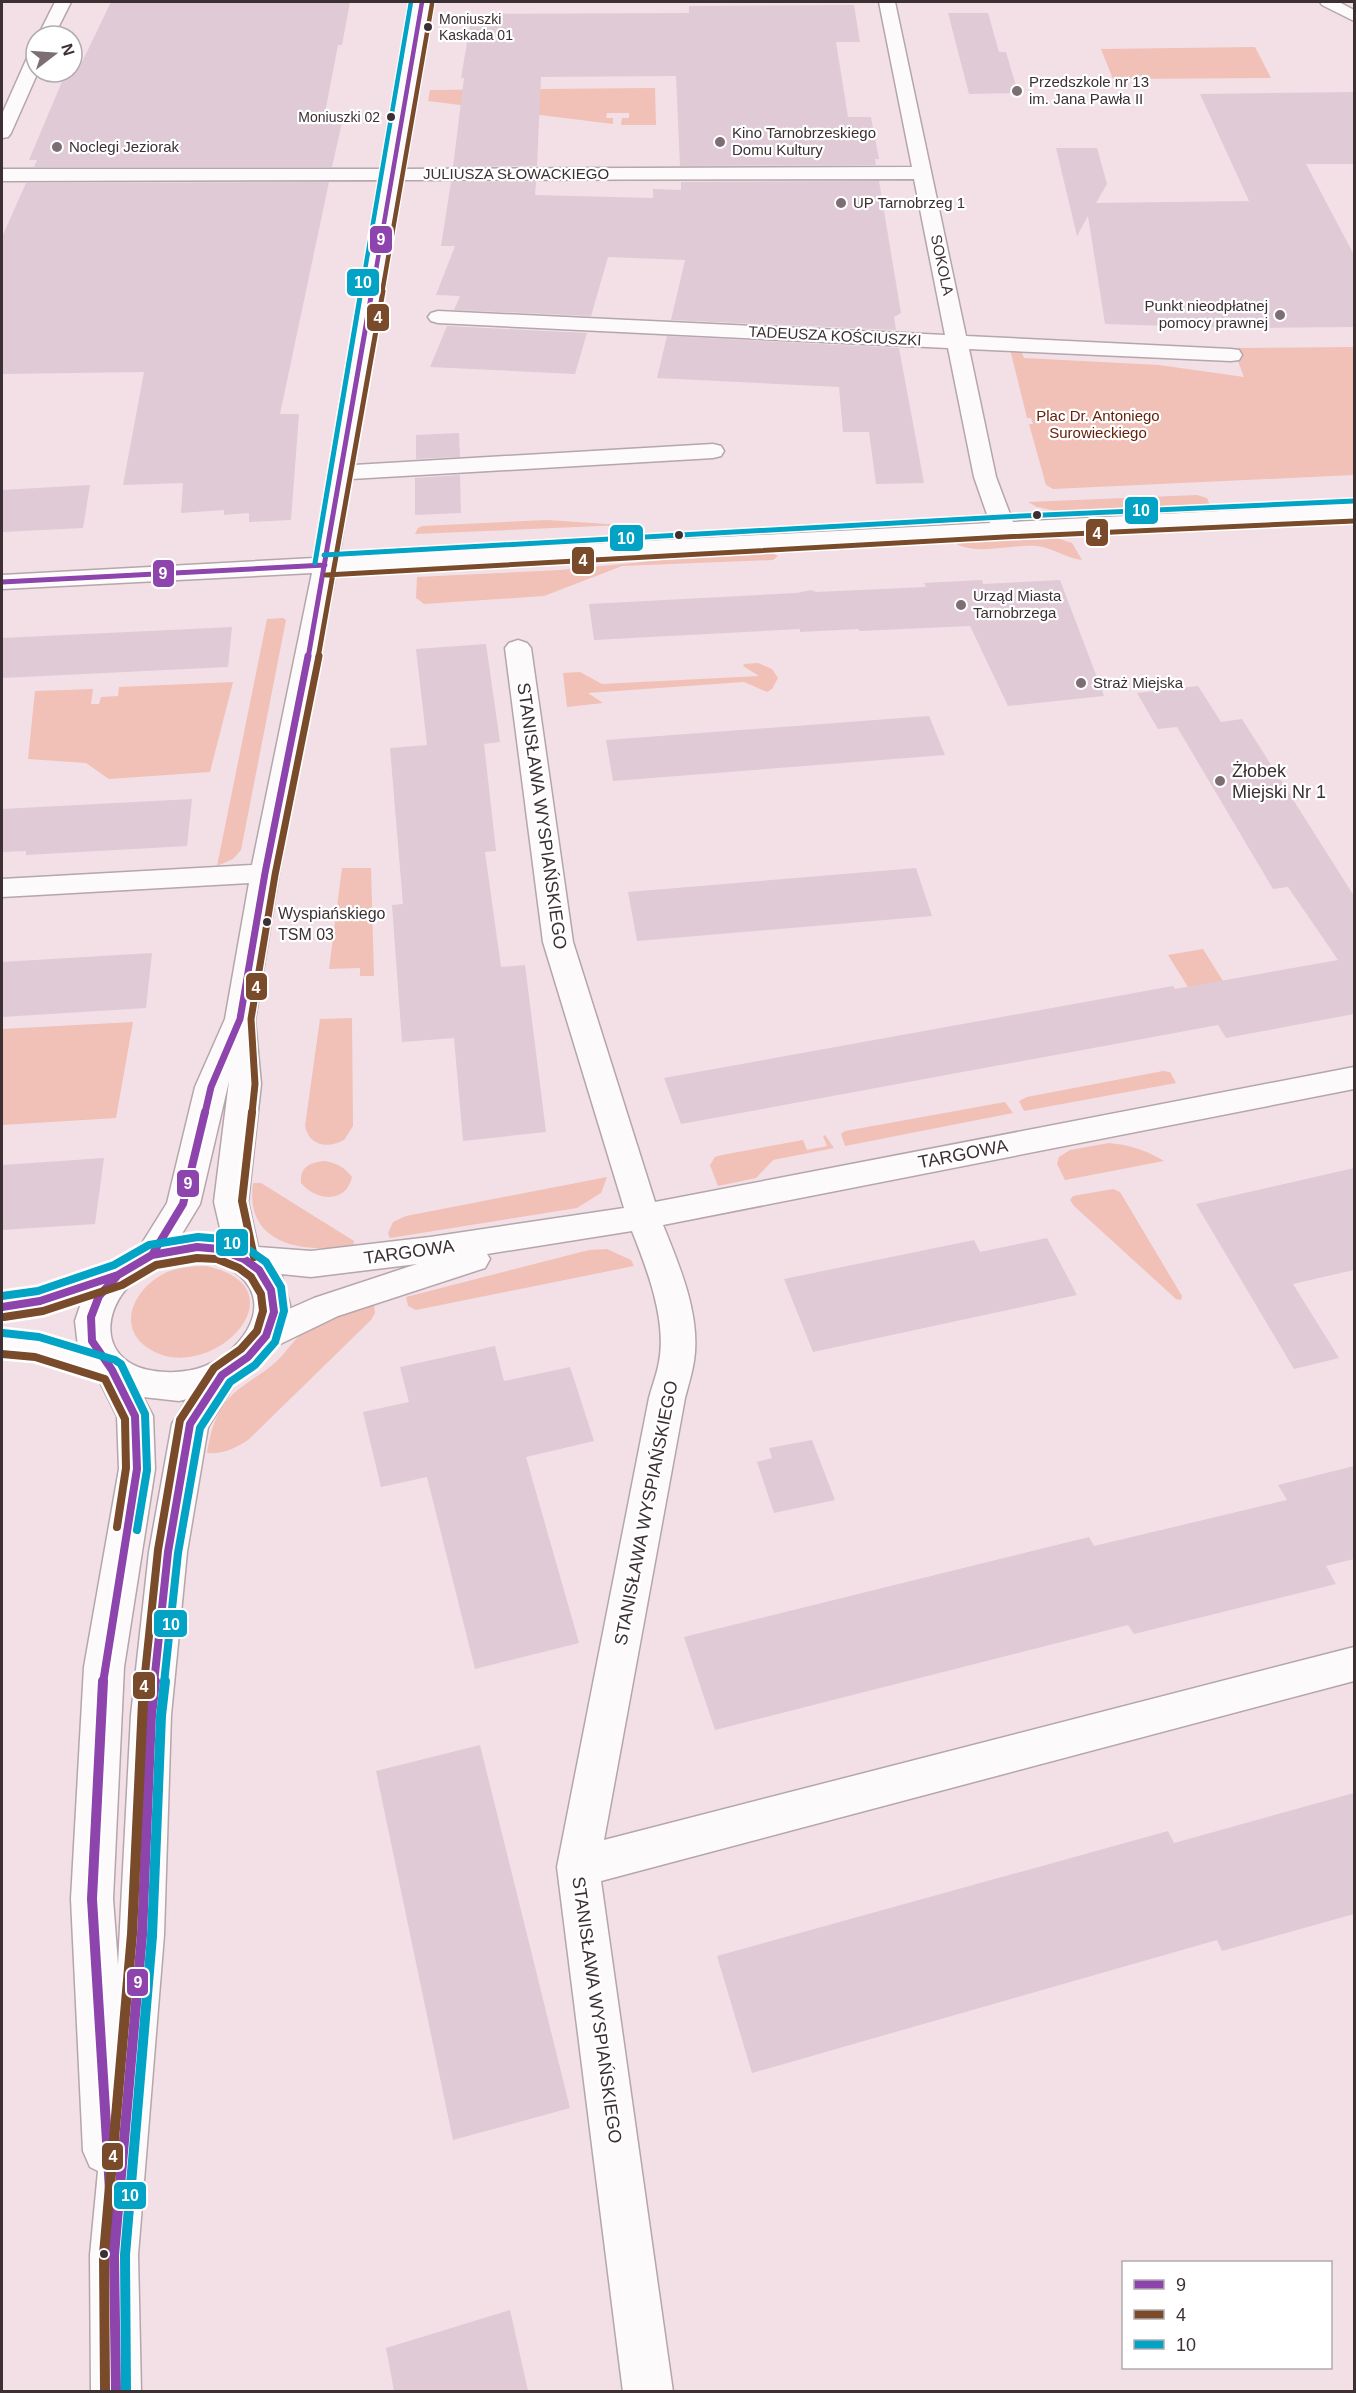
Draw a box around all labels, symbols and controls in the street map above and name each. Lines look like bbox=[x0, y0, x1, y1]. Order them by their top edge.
place label: Moniuszki Kaskada 01 bbox=[439, 11, 513, 43]
marker: Moniuszki Kaskada 01 bbox=[422, 21, 434, 33]
north arrow bbox=[24, 24, 84, 84]
text: N bbox=[58, 42, 78, 58]
place label: Przedszkole nr 13 im. Jana Pawła II bbox=[1029, 73, 1149, 107]
marker: Przedszkole nr 13 im. Jana Pawła II bbox=[1010, 84, 1024, 98]
place label: Moniuszki 02 bbox=[298, 109, 380, 125]
marker: Moniuszki 02 bbox=[385, 111, 397, 123]
place label: Kino Tarnobrzeskiego Domu Kultury bbox=[732, 124, 876, 158]
marker: Kino Tarnobrzeskiego Domu Kultury bbox=[713, 135, 727, 149]
place label: Noclegi Jeziorak bbox=[69, 138, 180, 155]
marker: Noclegi Jeziorak bbox=[50, 140, 64, 154]
street label: JULIUSZA SŁOWACKIEGO bbox=[423, 165, 609, 182]
place label: UP Tarnobrzeg 1 bbox=[853, 194, 965, 211]
marker: UP Tarnobrzeg 1 bbox=[834, 196, 848, 210]
line badge: 9 bbox=[369, 225, 393, 254]
text: 9 bbox=[377, 231, 386, 248]
street label: SOKOLA bbox=[928, 233, 957, 297]
line badge: 10 bbox=[346, 268, 380, 297]
text: 10 bbox=[354, 274, 372, 291]
place label: Punkt nieodpłatnej pomocy prawnej bbox=[1145, 297, 1268, 331]
line badge: 4 bbox=[366, 303, 390, 332]
marker: Punkt nieodpłatnej pomocy prawnej bbox=[1273, 308, 1287, 322]
text: 4 bbox=[374, 309, 383, 326]
street label: TADEUSZA KOŚCIUSZKI bbox=[748, 322, 922, 349]
park label: Plac Dr. Antoniego Surowieckiego bbox=[1036, 407, 1160, 441]
line badge: 10 bbox=[1124, 496, 1159, 525]
text: 10 bbox=[1132, 502, 1150, 519]
unlabelled marker bbox=[1031, 509, 1043, 521]
line badge: 4 bbox=[1085, 518, 1109, 547]
line badge: 10 bbox=[609, 524, 644, 552]
text: 4 bbox=[1093, 525, 1102, 542]
unlabelled marker bbox=[673, 529, 685, 541]
text: 10 bbox=[617, 530, 635, 547]
line badge: 4 bbox=[571, 546, 595, 575]
text: 4 bbox=[579, 552, 588, 569]
line badge: 9 bbox=[152, 559, 175, 588]
text: 9 bbox=[159, 565, 168, 582]
place label: Urząd Miasta Tarnobrzega bbox=[973, 587, 1062, 621]
marker: Urząd Miasta Tarnobrzega bbox=[954, 598, 968, 612]
place label: Straż Miejska bbox=[1093, 674, 1184, 691]
marker: Straż Miejska bbox=[1074, 676, 1088, 690]
street label: STANISŁAWA WYSPIAŃSKIEGO bbox=[513, 681, 571, 951]
place label: Żłobek Miejski Nr 1 bbox=[1232, 761, 1326, 802]
marker: Żłobek Miejski Nr 1 bbox=[1213, 774, 1227, 788]
place label: Wyspiańskiego TSM 03 bbox=[278, 905, 386, 943]
marker: Wyspiańskiego TSM 03 bbox=[261, 916, 273, 928]
line badge: 4 bbox=[245, 972, 268, 1001]
text: 4 bbox=[252, 979, 261, 996]
street label: TARGOWA bbox=[916, 1136, 1010, 1172]
line badge: 9 bbox=[176, 1169, 200, 1198]
text: 9 bbox=[184, 1175, 193, 1192]
line badge: 10 bbox=[215, 1228, 249, 1257]
text: 10 bbox=[223, 1235, 241, 1252]
street label: TARGOWA bbox=[363, 1236, 455, 1268]
street label: STANISŁAWA WYSPIAŃSKIEGO bbox=[610, 1379, 682, 1647]
line badge: 10 bbox=[153, 1609, 188, 1638]
text: 10 bbox=[162, 1616, 180, 1633]
line badge: 4 bbox=[132, 1671, 156, 1700]
text: 4 bbox=[140, 1678, 149, 1695]
street label: STANISŁAWA WYSPIAŃSKIEGO bbox=[568, 1875, 626, 2145]
line badge: 9 bbox=[126, 1968, 149, 1997]
text: 9 bbox=[134, 1974, 143, 1991]
line badge: 4 bbox=[101, 2142, 124, 2171]
text: 4 bbox=[109, 2148, 118, 2165]
line badge: 10 bbox=[113, 2181, 147, 2210]
text: 10 bbox=[121, 2187, 139, 2204]
unlabelled marker bbox=[98, 2248, 110, 2260]
legend bbox=[1122, 2261, 1332, 2369]
text: 9 bbox=[1176, 2275, 1186, 2295]
text: 4 bbox=[1176, 2305, 1186, 2325]
text: 10 bbox=[1176, 2335, 1196, 2355]

